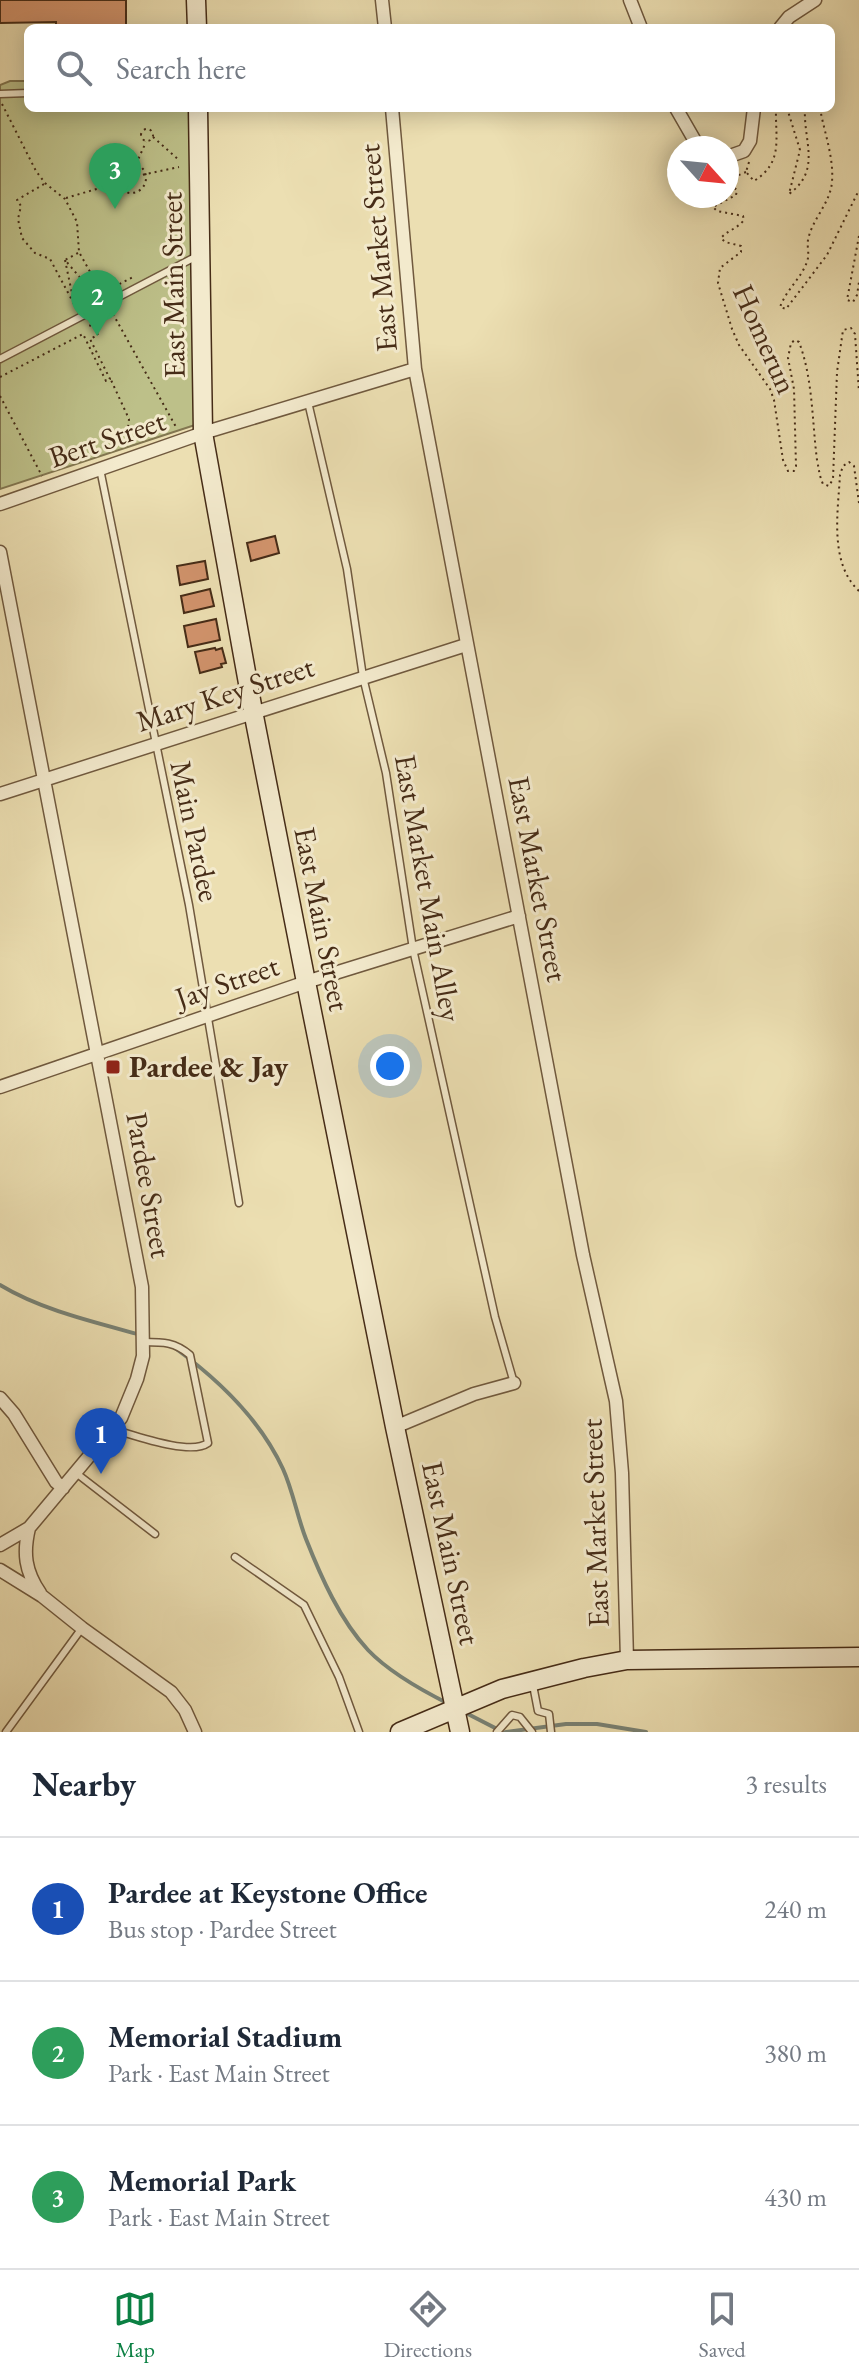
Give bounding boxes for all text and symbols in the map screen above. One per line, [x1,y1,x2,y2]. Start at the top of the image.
search box [24,24,835,112]
icon: search [52,46,96,90]
text: Search here [116,49,246,88]
north arrow [667,136,739,208]
street label: East Market Street [349,142,406,354]
pin: 3 [89,143,141,209]
street label: East Main Street [151,191,194,379]
pin: 2 [71,270,123,336]
street label: Homerun [724,278,807,400]
street label: Bert Street [43,400,171,477]
street label: Mary Key Street [131,646,319,741]
street label: East Market Main Alley [386,751,471,1025]
street label: Main Pardee [162,757,229,905]
street label: East Market Street [499,773,578,986]
street label: East Main Street [286,824,360,1015]
street label: Jay Street [167,945,284,1018]
your location [370,1046,410,1086]
place label: Pardee & Jay [129,1047,289,1086]
marker: Pardee & Jay [104,1058,122,1076]
street label: Pardee Street [118,1109,182,1261]
pin: 1 [75,1408,127,1474]
street label: East Market Street [571,1417,618,1628]
street label: East Main Street [413,1458,490,1649]
text: Nearby [32,1762,136,1806]
text: 3 results [746,1767,827,1801]
text: Pardee at Keystone Office [108,1873,427,1912]
text: 1 [51,1892,65,1926]
text: 240 m [764,1892,827,1926]
text: Bus stop · Pardee Street [108,1912,337,1946]
text: Memorial Stadium [108,2017,342,2056]
text: 2 [51,2036,65,2070]
text: 380 m [764,2036,827,2070]
text: Park · East Main Street [108,2056,330,2090]
text: Memorial Park [108,2161,296,2200]
text: 3 [51,2180,65,2214]
text: 430 m [764,2180,827,2214]
text: Park · East Main Street [108,2200,330,2234]
tab: Map [113,2287,157,2364]
tab: Directions [384,2287,472,2364]
tab: Saved [699,2287,746,2364]

